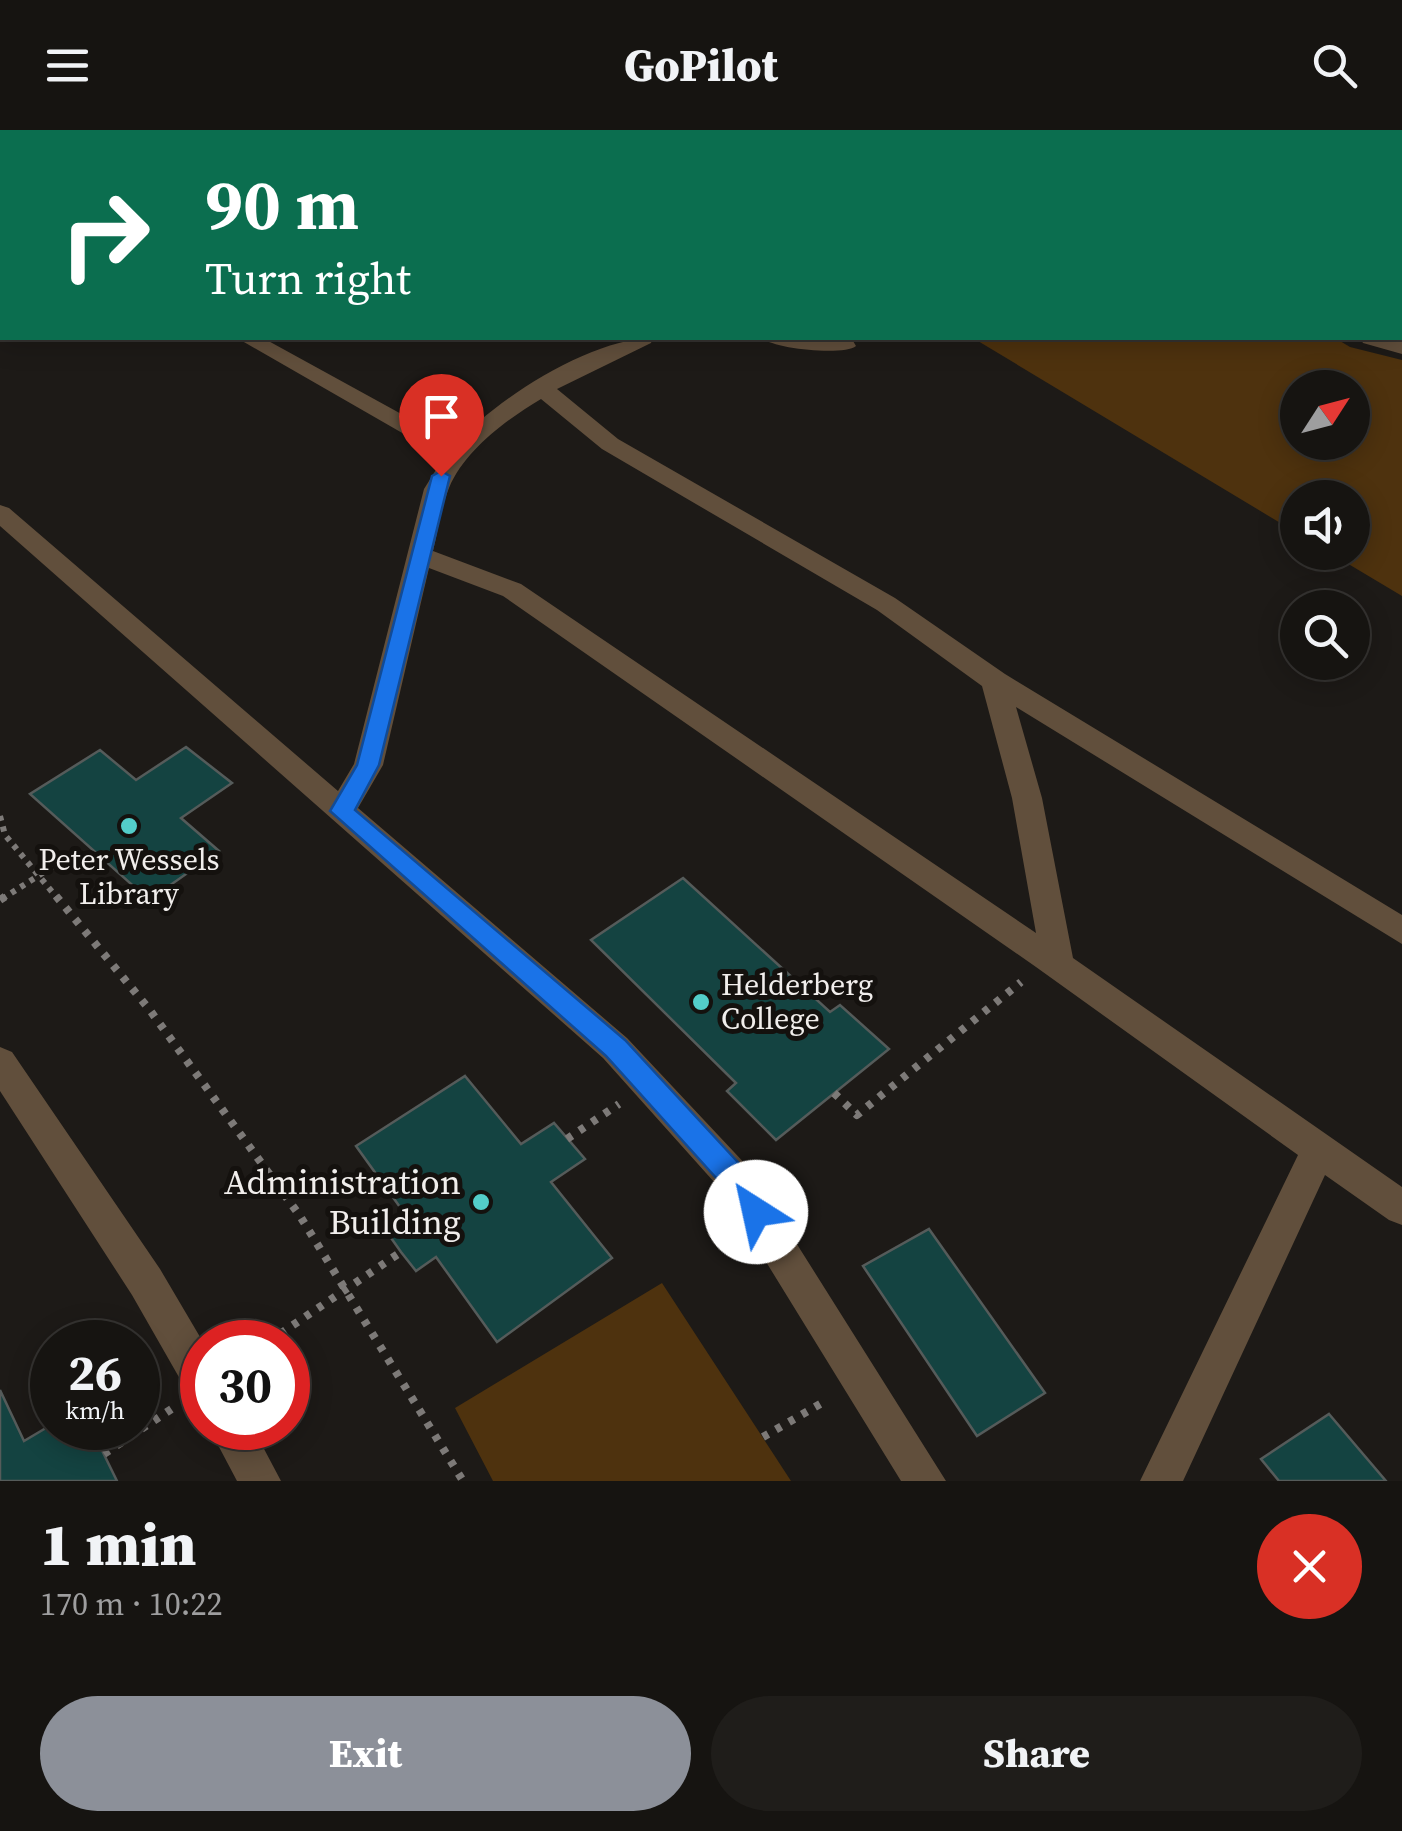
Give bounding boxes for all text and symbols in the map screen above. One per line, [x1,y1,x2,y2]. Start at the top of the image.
text: GoPilot [624,34,778,96]
icon: menu [40,38,95,93]
icon: search [1307,38,1362,93]
text: 90 m [205,156,359,252]
icon: right [40,170,170,300]
text: Turn right [205,247,411,309]
north arrow [1280,370,1370,460]
map controls [1280,370,1370,680]
pin [399,374,484,477]
icon: arrive [414,389,469,444]
button: sound [1280,480,1370,570]
button: search [1280,590,1370,680]
marker: Peter Wessels Library [118,815,140,837]
place label: Peter Wessels Library [38,839,220,914]
place label: Helderberg College [721,964,873,1039]
marker: Helderberg College [690,991,712,1013]
place label: Administration Building [224,1158,461,1246]
position arrow [704,1160,808,1264]
marker: Administration Building [470,1191,492,1213]
speed limit sign: 30 [180,1320,310,1450]
text: 26 [68,1338,122,1407]
text: km/h [65,1393,125,1427]
text: 1 min [40,1503,196,1585]
button: close [1257,1514,1362,1619]
text: 170 m · 10:22 [40,1582,222,1626]
button: Exit [40,1696,691,1811]
button: Share [711,1696,1362,1811]

